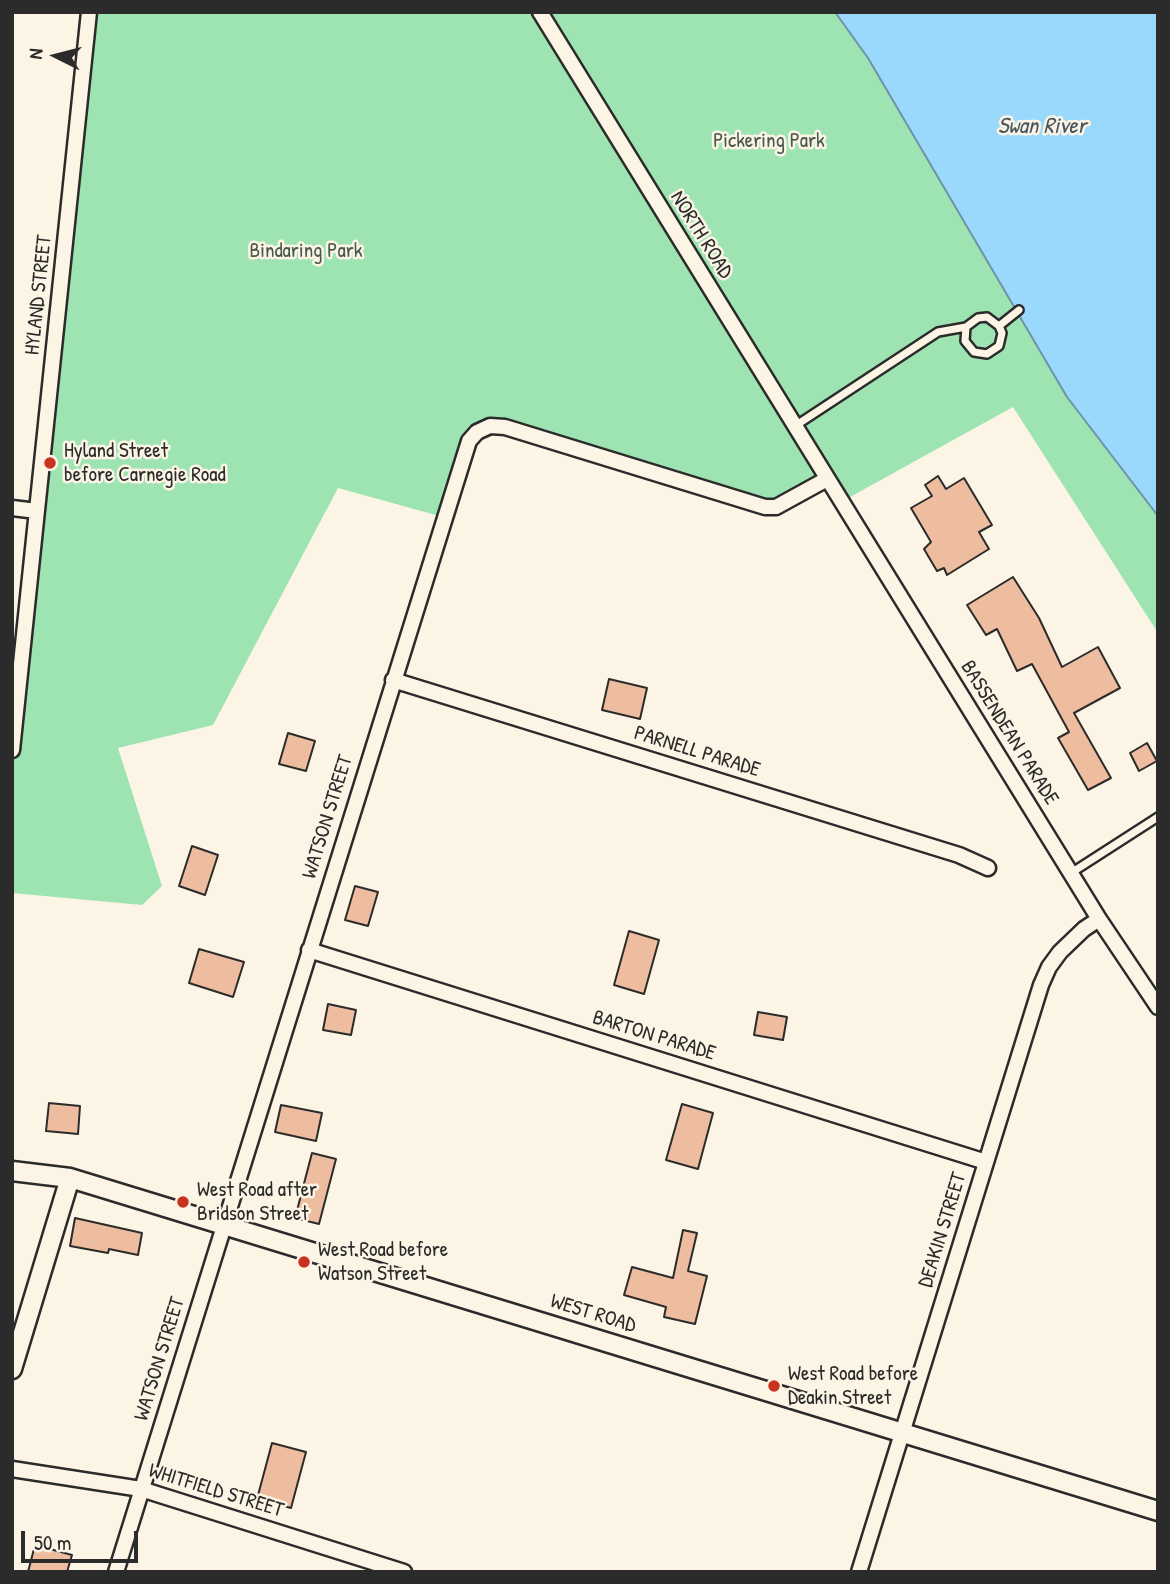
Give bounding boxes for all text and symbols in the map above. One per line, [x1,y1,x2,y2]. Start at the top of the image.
north arrow [21,21,91,91]
text: N [22,47,49,60]
water label: Swan River [998,113,1086,141]
park label: Pickering Park [713,128,825,154]
street label: NORTH ROAD [664,187,738,283]
street label: HYLAND STREET [20,234,58,356]
park label: Bindaring Park [250,238,362,264]
place label: Hyland Street before Carnegie Road [64,438,226,488]
marker: Hyland Street before Carnegie Road [42,455,58,471]
street label: BASSENDEAN PARADE [954,656,1064,810]
street label: PARNELL PARADE [631,721,763,783]
street label: WATSON STREET [297,752,359,882]
street label: BARTON PARADE [589,1005,719,1067]
street label: DEAKIN STREET [914,1170,972,1290]
place label: West Road after Bridson Street [197,1177,317,1227]
marker: West Road after Bridson Street [175,1194,191,1210]
place label: West Road before Watson Street [318,1237,448,1287]
marker: West Road before Watson Street [296,1254,312,1270]
street label: WEST ROAD [547,1289,639,1339]
street label: WATSON STREET [129,1294,191,1424]
place label: West Road before Deakin Street [788,1361,918,1411]
marker: West Road before Deakin Street [766,1378,782,1394]
street label: WHITFIELD STREET [146,1459,286,1523]
scale bar [24,1518,142,1562]
text: 50 m [34,1528,71,1557]

